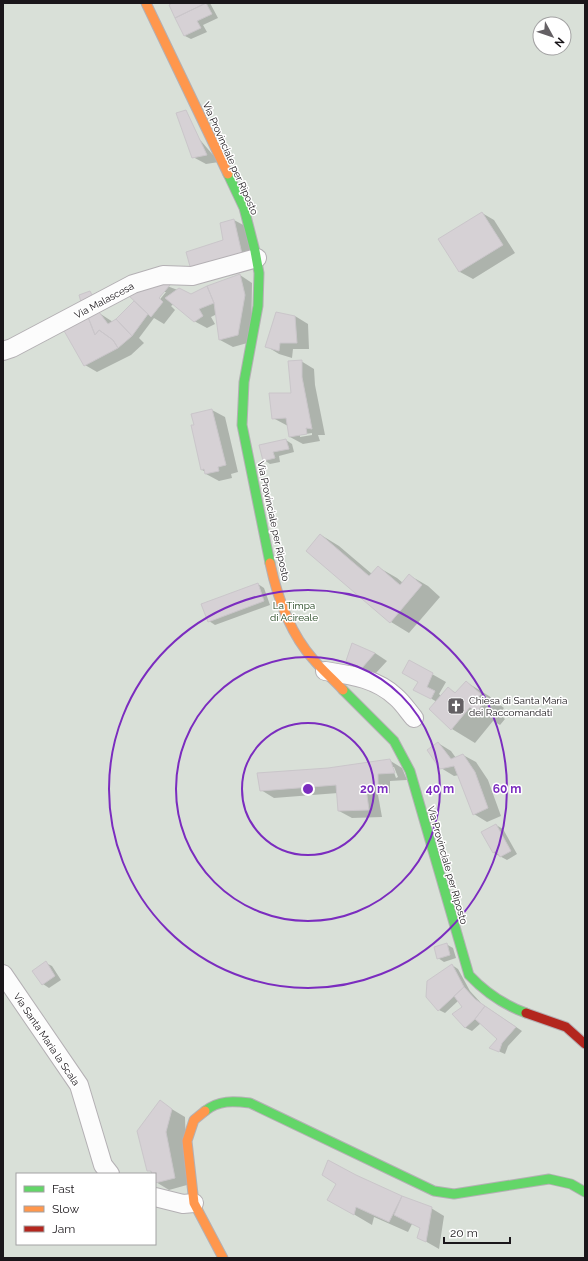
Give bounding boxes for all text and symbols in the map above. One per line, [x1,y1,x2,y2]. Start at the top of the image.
north arrow [532,16,572,56]
text: N [552,35,567,50]
street label: Via Provinciale per Riposto [201,100,261,216]
street label: Via Malascesa [73,280,136,321]
street label: Via Provinciale per Riposto [255,460,292,582]
park label: La Timpa di Acireale [270,600,318,623]
place label: Chiesa di Santa Maria dei Raccomandati [469,695,567,718]
church icon: Chiesa di Santa Maria dei Raccomandati [446,696,466,716]
centre of rings [301,782,315,796]
text: 20 m [360,782,388,796]
text: 40 m [426,782,454,796]
text: 60 m [493,782,521,796]
street label: Via Provinciale per Riposto [425,805,470,926]
street label: Via Santa Maria la Scala [11,991,82,1088]
legend [16,1173,156,1245]
text: Fast [52,1182,75,1196]
text: Slow [52,1202,79,1216]
scale bar [444,1219,510,1245]
text: Jam [52,1222,75,1236]
text: 20 m [450,1226,478,1240]

